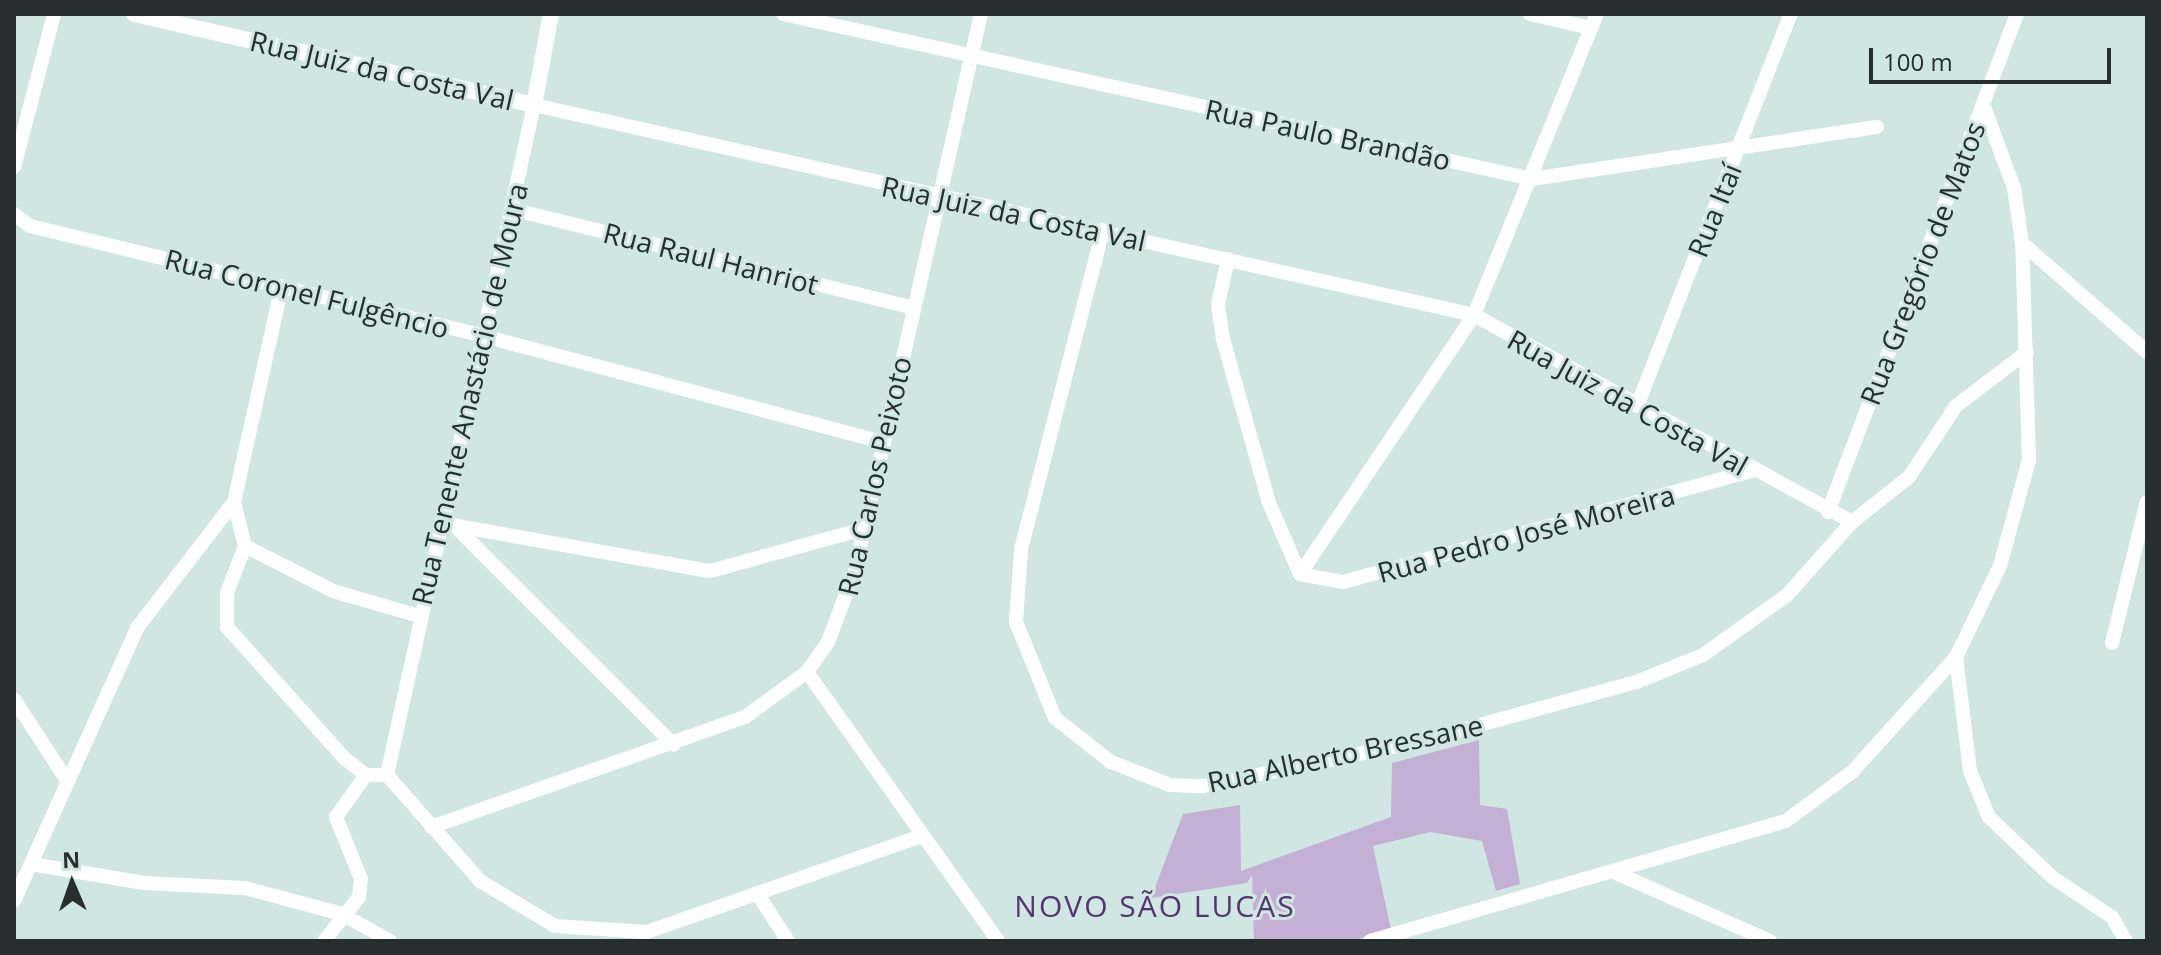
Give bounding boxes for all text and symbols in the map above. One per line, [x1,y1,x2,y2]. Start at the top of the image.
street label: Rua Juiz da Costa Val [247,23,517,117]
scale bar [1873,32,2115,82]
text: 100 m [1883,45,1953,78]
street label: Rua Paulo Brandão [1202,92,1454,176]
street label: Rua Gregório de Matos [1852,117,1992,409]
street label: Rua Itaí [1680,158,1748,262]
street label: Rua Juiz da Costa Val [879,169,1149,257]
street label: Rua Tenente Anastácio de Moura [404,180,534,608]
street label: Rua Raul Hanriot [600,215,822,301]
street label: Rua Coronel Fulgêncio [162,241,452,345]
street label: Rua Juiz da Costa Val [1502,322,1754,482]
street label: Rua Carlos Peixoto [830,353,918,599]
street label: Rua Pedro José Moreira [1374,477,1678,589]
street label: Rua Alberto Bressane [1204,707,1486,799]
north arrow [32,843,112,923]
text: N [62,844,81,874]
district label: NOVO SÃO LUCAS [1014,888,1296,924]

